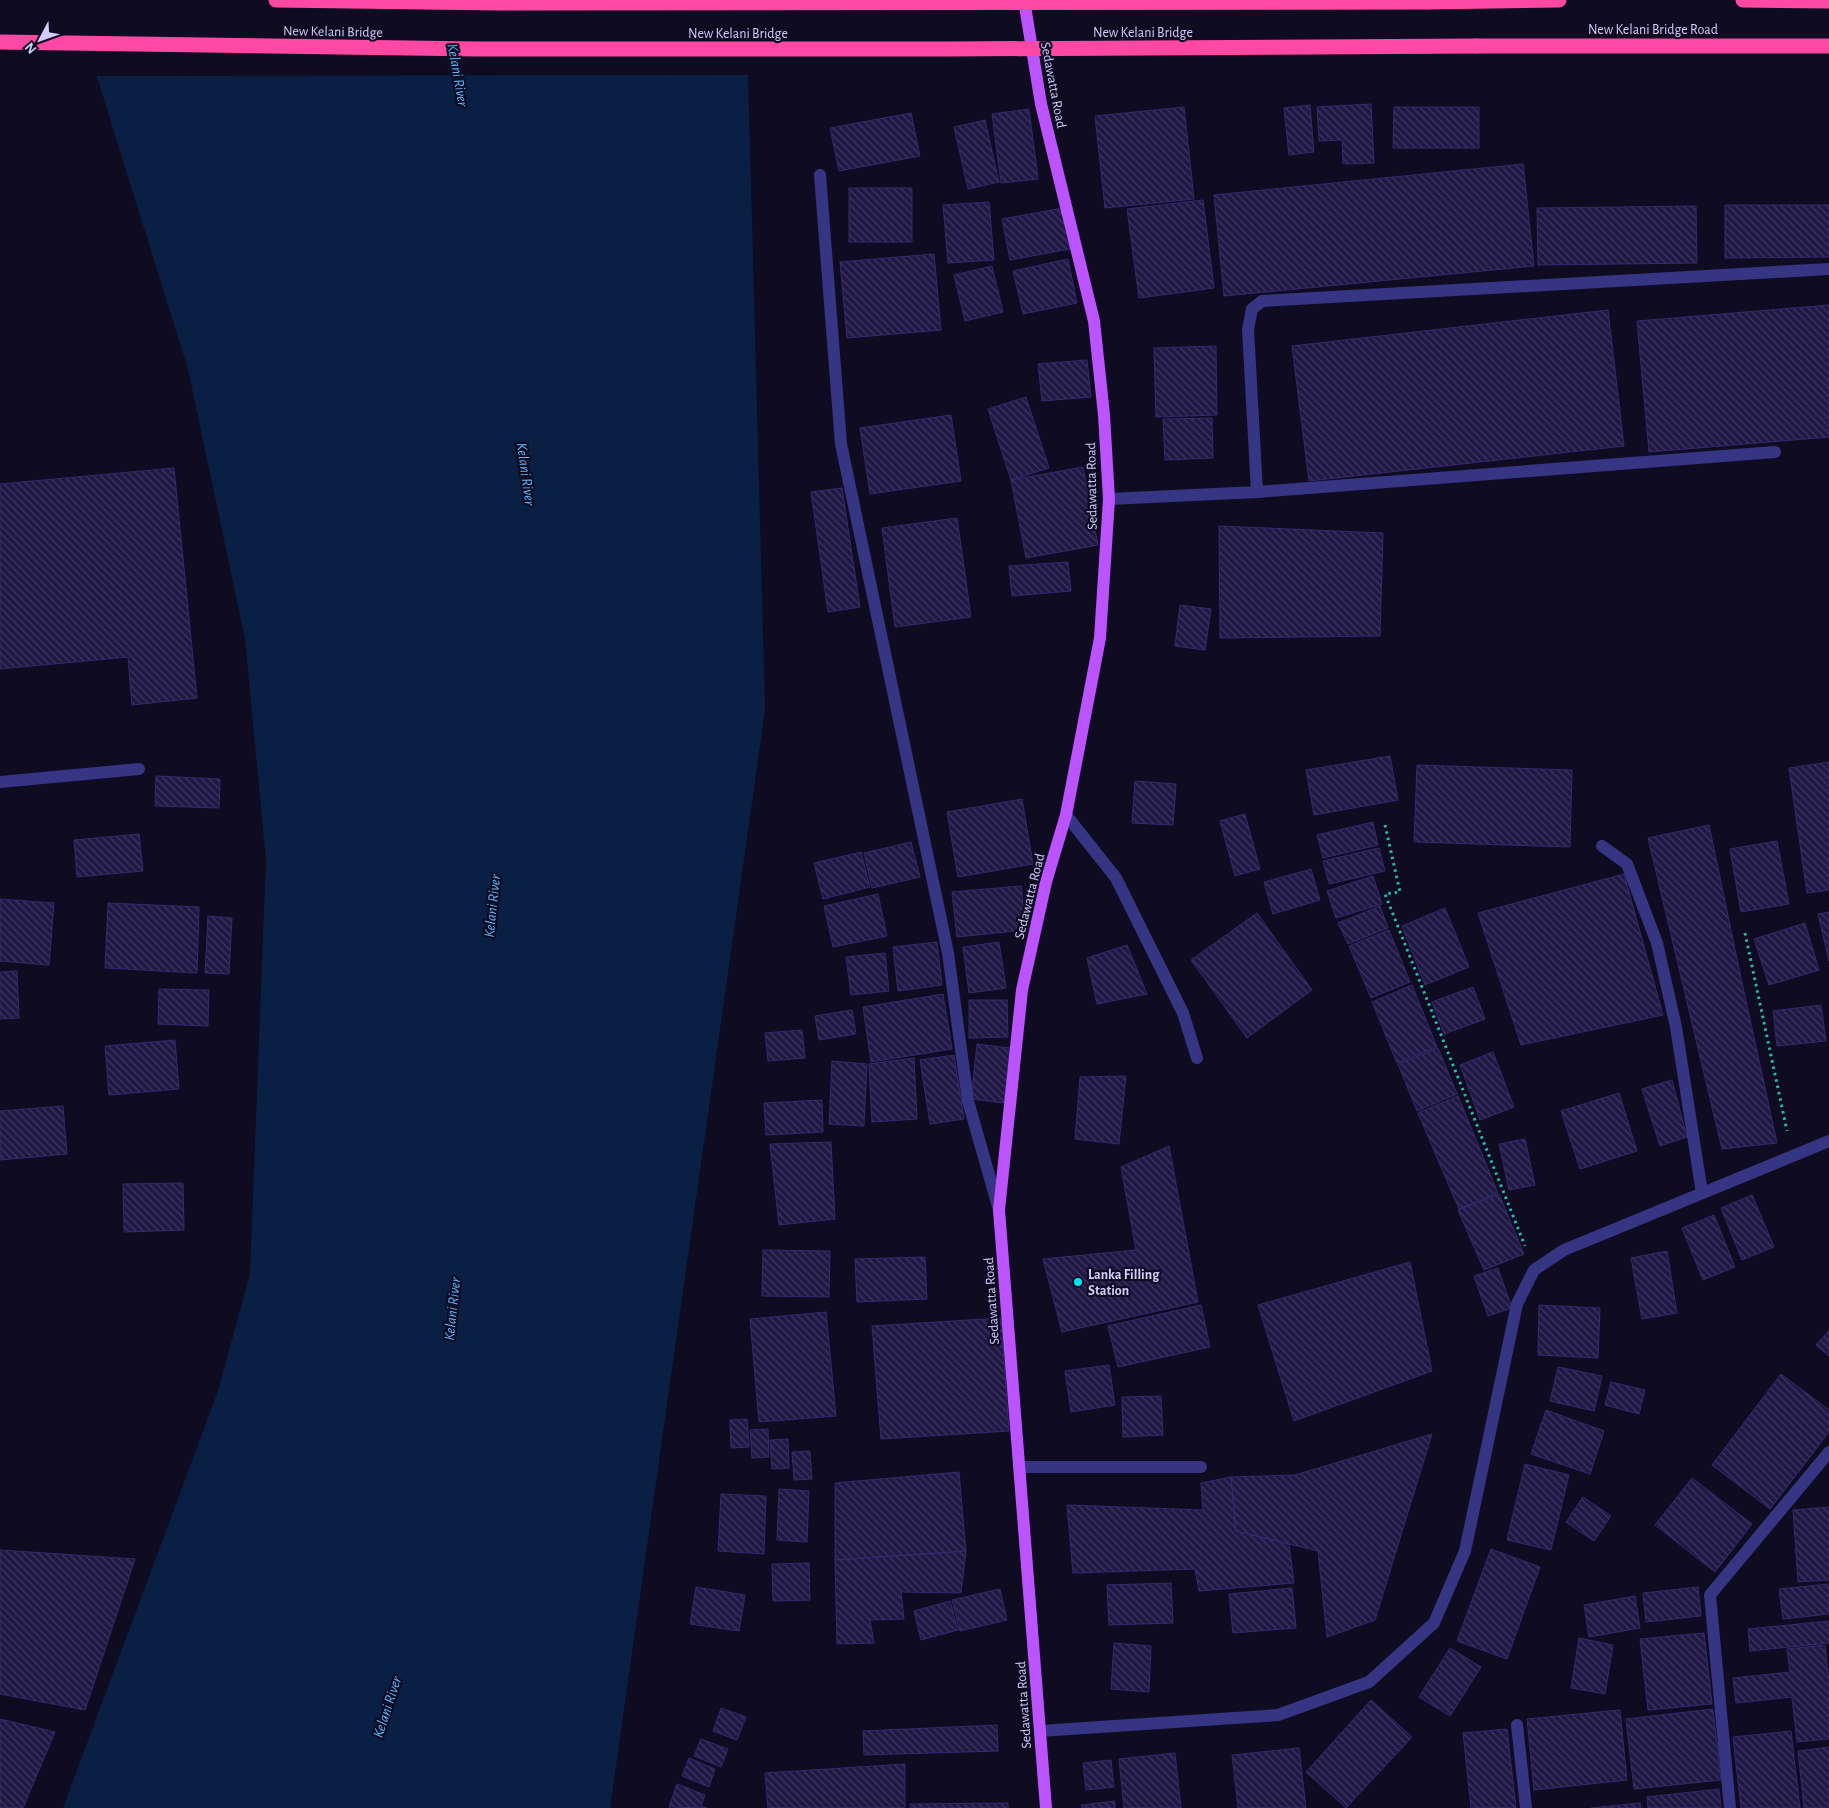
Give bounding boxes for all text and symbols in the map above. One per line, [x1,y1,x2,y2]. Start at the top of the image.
north arrow [15,15,65,65]
street label: New Kelani Bridge Road [1588,23,1718,37]
street label: New Kelani Bridge [283,24,383,40]
street label: New Kelani Bridge [1093,26,1193,40]
street label: New Kelani Bridge [688,27,788,41]
text: N [22,40,39,56]
street label: Sedawatta Road [1038,41,1068,130]
water label: Kelani River [445,43,471,109]
water label: Kelani River [514,442,538,508]
street label: Sedawatta Road [1084,442,1100,530]
street label: Sedawatta Road [1013,852,1047,940]
water label: Kelani River [482,873,503,938]
street label: Sedawatta Road [982,1257,1002,1345]
place label: Lanka Filling Station [1088,1268,1160,1298]
water label: Kelani River [442,1276,463,1341]
marker: Lanka Filling Station [1072,1276,1084,1288]
street label: Sedawatta Road [1014,1661,1034,1749]
water label: Kelani River [371,1674,405,1740]

